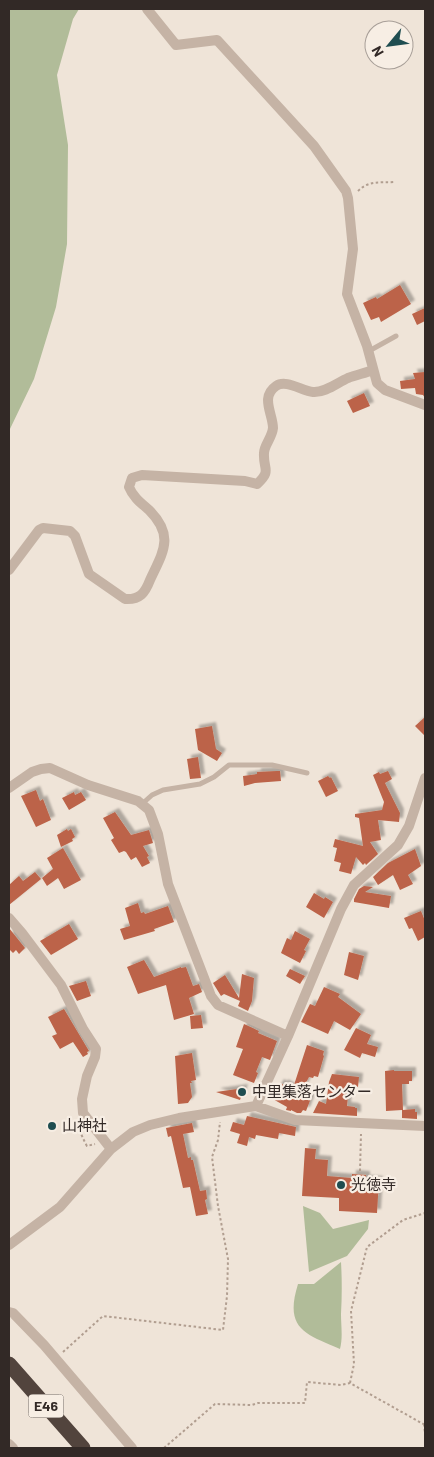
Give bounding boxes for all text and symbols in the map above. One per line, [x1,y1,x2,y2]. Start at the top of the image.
north arrow [364,20,414,70]
text: N [368,43,387,60]
place label: 中里集落センター [252,1082,372,1100]
marker: 中里集落センター [236,1086,248,1098]
place label: 山神社 [62,1116,107,1134]
marker: 山神社 [46,1120,58,1132]
place label: 光徳寺 [351,1175,396,1193]
marker: 光徳寺 [335,1179,347,1191]
road number: E46 [28,1394,64,1418]

